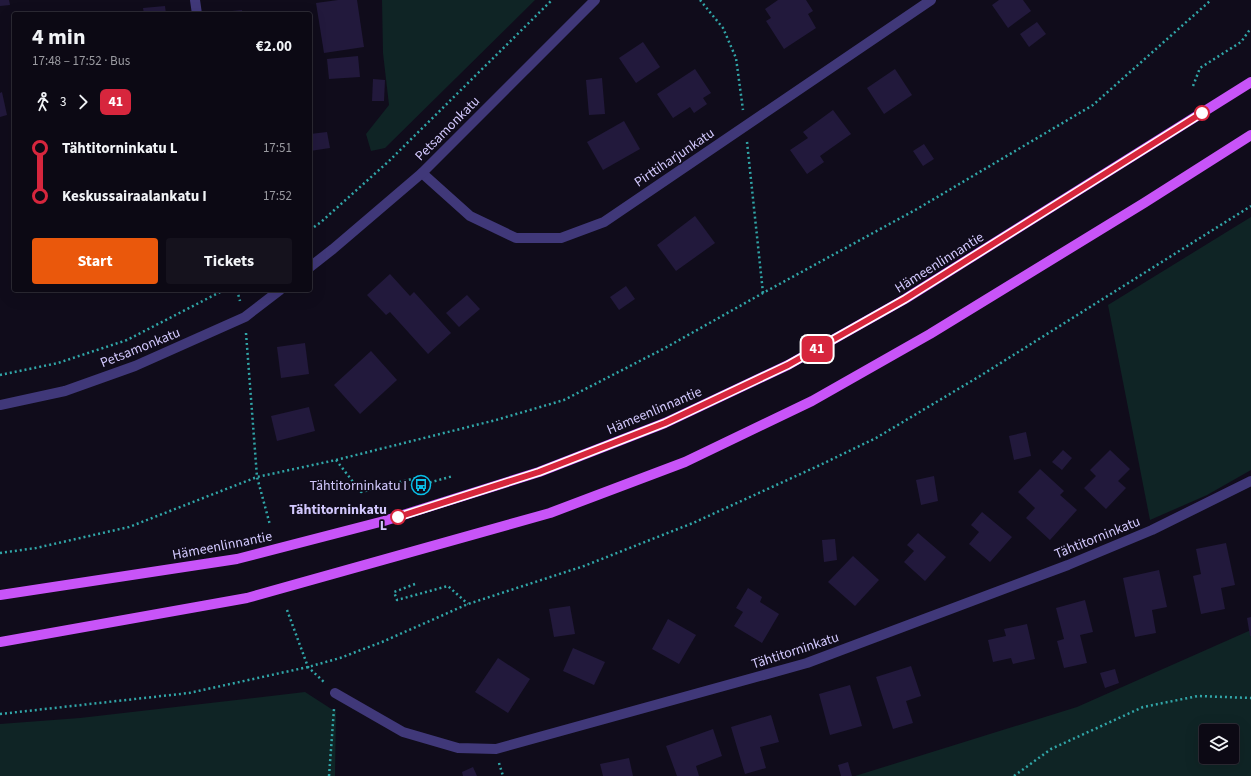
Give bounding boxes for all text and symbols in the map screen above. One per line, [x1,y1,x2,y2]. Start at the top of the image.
text: 4 min [32,21,86,53]
text: €2.00 [256,36,292,57]
text: 17:48 – 17:52 · Bus [32,52,130,70]
icon: walk [32,91,54,113]
icon: forward [72,91,94,113]
text: 41 [108,92,123,112]
street label: Petsamonkatu [411,92,485,166]
text: 3 [60,93,66,111]
unlabelled marker [1194,105,1210,121]
street label: Pirttiharjunkatu [630,124,719,192]
text: Tähtitorninkatu L [62,138,178,159]
text: 17:51 [263,139,292,157]
text: Keskussairaalankatu I [62,186,207,207]
text: 17:52 [263,187,292,205]
street label: Hämeenlinnantie [891,227,988,298]
button: Start [32,238,158,284]
button: Tickets [166,238,292,284]
street label: Petsamonkatu [97,323,183,373]
line badge: 41 [799,336,835,362]
text: 41 [810,339,824,359]
street label: Hämeenlinnantie [604,382,705,440]
bus stop icon: Tähtitorninkatu I [410,474,432,496]
place label: Tähtitorninkatu I [309,476,407,496]
place label: Tähtitorninkatu L [289,500,387,536]
marker: Tähtitorninkatu L [390,509,406,525]
street label: Tähtitorninkatu [1051,512,1143,564]
street label: Hämeenlinnantie [170,526,274,565]
street label: Tähtitorninkatu [749,627,842,675]
map controls [1199,724,1239,764]
button: layers [1199,724,1239,764]

